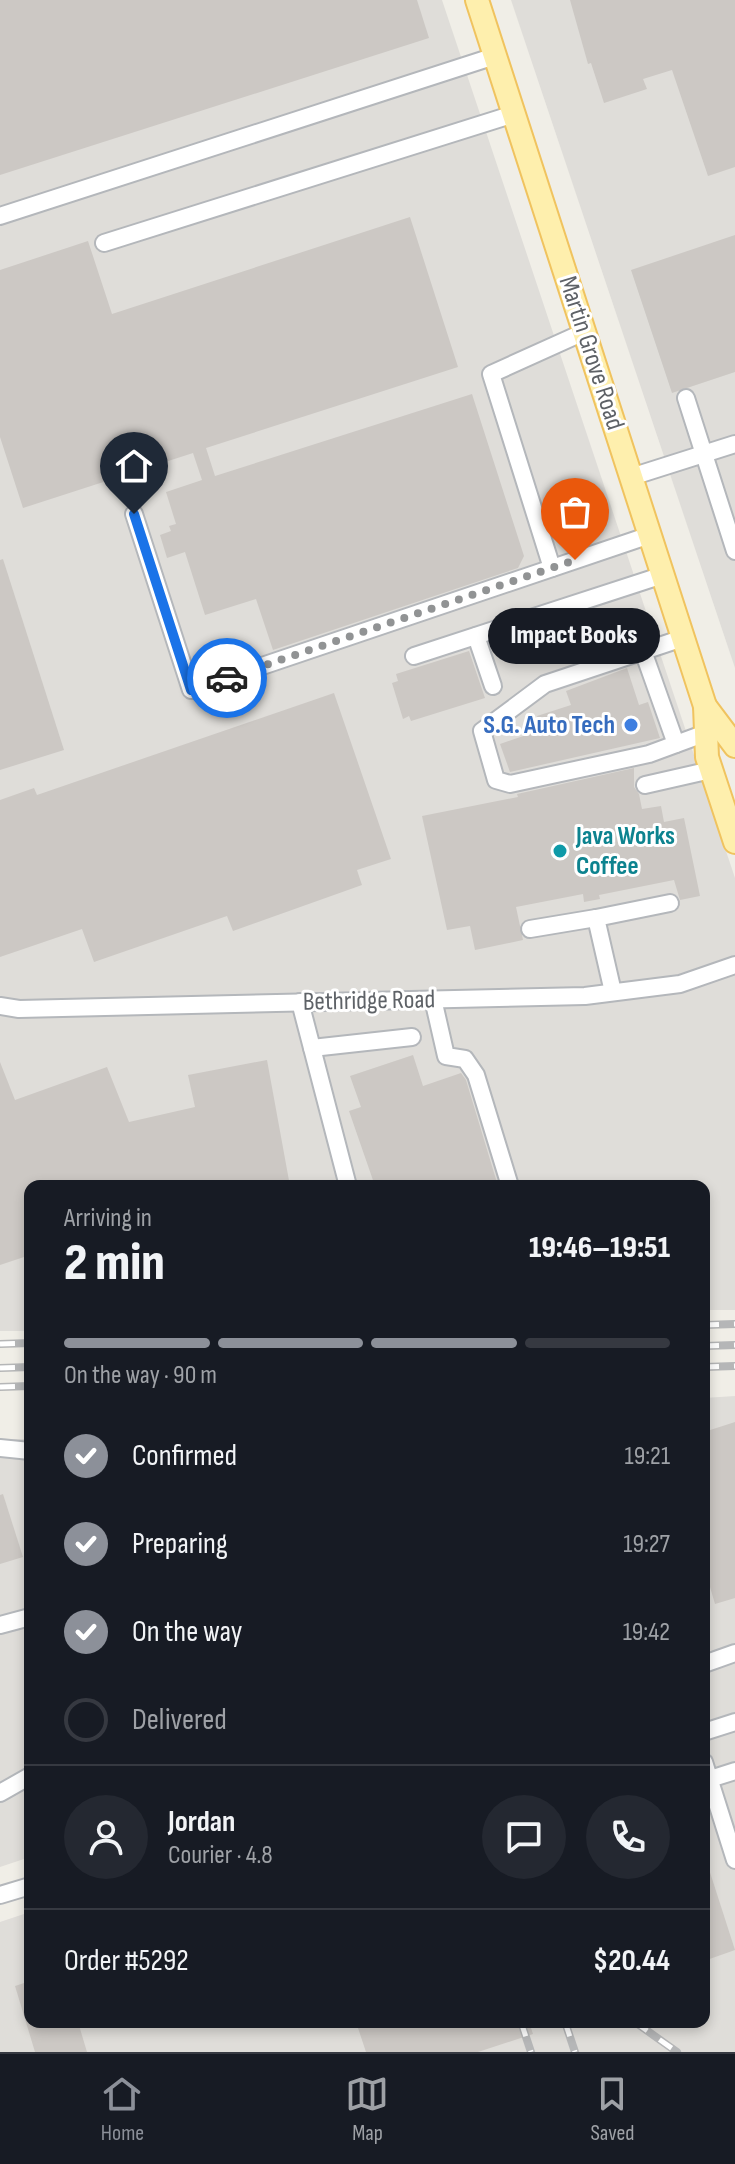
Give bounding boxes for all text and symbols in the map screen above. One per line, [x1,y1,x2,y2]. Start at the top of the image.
street label: Martin Grove Road [552,272,630,434]
pin [100,432,168,514]
icon: home [112,444,156,488]
pin [541,478,609,560]
icon: bag [553,490,597,534]
callout: Impact Books [489,608,661,664]
text: Impact Books [510,620,638,651]
courier [187,638,267,718]
icon: car [205,656,249,700]
place label: S.G. Auto Tech [483,710,615,741]
marker: S.G. Auto Tech [622,716,640,734]
place label: Java Works Coffee [575,821,675,882]
marker: Java Works Coffee [551,842,569,860]
street label: Bethridge Road [303,984,435,1018]
text: Arriving in [64,1203,152,1234]
text: 19:46–19:51 [529,1230,670,1266]
text: 2 min [64,1232,165,1295]
text: On the way · 90 m [64,1360,217,1391]
icon: check [64,1434,108,1478]
text: Confirmed [132,1438,237,1474]
text: 19:21 [625,1441,670,1472]
icon: check [64,1522,108,1566]
text: Preparing [132,1526,228,1562]
text: 19:27 [623,1529,670,1560]
icon: check [64,1610,108,1654]
text: On the way [132,1614,242,1650]
text: 19:42 [623,1617,670,1648]
text: Delivered [132,1702,227,1738]
button: person [64,1795,148,1879]
button: chat [482,1795,566,1879]
button: phone [586,1795,670,1879]
text: Jordan [168,1804,235,1840]
text: Courier · 4.8 [168,1840,273,1871]
text: Order #5292 [64,1943,189,1979]
text: $20.44 [593,1943,670,1979]
tab: Home [100,2072,144,2147]
tab: Map [345,2072,389,2147]
tab: Saved [590,2072,635,2147]

